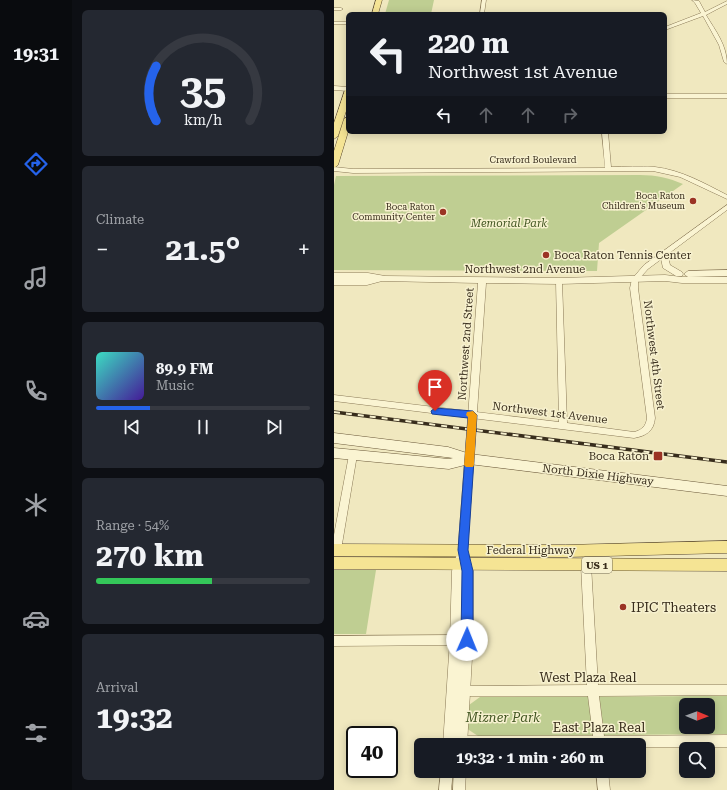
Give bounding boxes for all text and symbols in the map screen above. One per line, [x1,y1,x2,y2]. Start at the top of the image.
text: 220 m [428,27,509,60]
icon: left [362,28,414,80]
text: 19:31 [13,43,59,64]
text: Northwest 1st Avenue [428,61,618,82]
text: 35 [180,65,226,114]
icon: left [433,104,455,126]
icon: ahead [475,104,497,126]
icon: ahead [517,104,539,126]
icon: right [559,104,581,126]
text: km/h [184,112,222,128]
icon: directions [22,150,50,178]
street label: Crawford Boulevard [489,155,577,165]
place label: Boca Raton Children's Museum [602,191,685,211]
marker: Boca Raton Children's Museum [688,196,698,206]
place label: Boca Raton Community Center [352,202,435,222]
marker: Boca Raton Community Center [438,207,448,217]
text: Climate [96,212,144,227]
park label: Memorial Park [470,217,547,230]
text: 21.5° [166,232,240,267]
text: − [96,237,108,262]
text: + [298,237,310,262]
place label: Boca Raton Tennis Center [554,249,692,262]
marker: Boca Raton Tennis Center [541,250,551,260]
street label: Northwest 2nd Avenue [465,263,585,276]
icon: music [22,264,50,292]
street label: Northwest 2nd Street [456,287,476,401]
street label: Northwest 4th Street [641,300,667,410]
text: 89.9 FM [156,360,213,378]
pin [418,370,452,411]
icon: arrive [424,376,446,398]
icon: phone [22,377,50,405]
text: Music [156,378,194,393]
street label: Northwest 1st Avenue [492,399,608,427]
icon: previous [121,416,143,438]
icon: pause [192,416,214,438]
icon: next [263,416,285,438]
place label: Boca Raton [589,450,649,463]
marker: Boca Raton [652,450,664,462]
street label: North Dixie Highway [542,462,655,488]
icon: climate [22,491,50,519]
text: Range · 54% [96,518,169,533]
text: 270 km [96,538,204,573]
street label: Federal Highway [487,544,576,557]
road number: US 1 [582,557,612,573]
place label: IPIC Theaters [631,600,716,615]
marker: IPIC Theaters [618,602,628,612]
icon: car [22,605,50,633]
position arrow [446,619,488,661]
street label: West Plaza Real [540,670,636,685]
text: Arrival [96,680,138,695]
north arrow [679,698,715,734]
map controls [679,698,715,778]
text: 19:32 [96,700,173,735]
park label: Mizner Park [465,710,541,725]
icon: filters [22,719,50,747]
street label: East Plaza Real [553,720,645,735]
speed limit sign: 40 [346,726,398,778]
button: search [679,742,715,778]
text: 19:32 · 1 min · 260 m [456,749,604,767]

